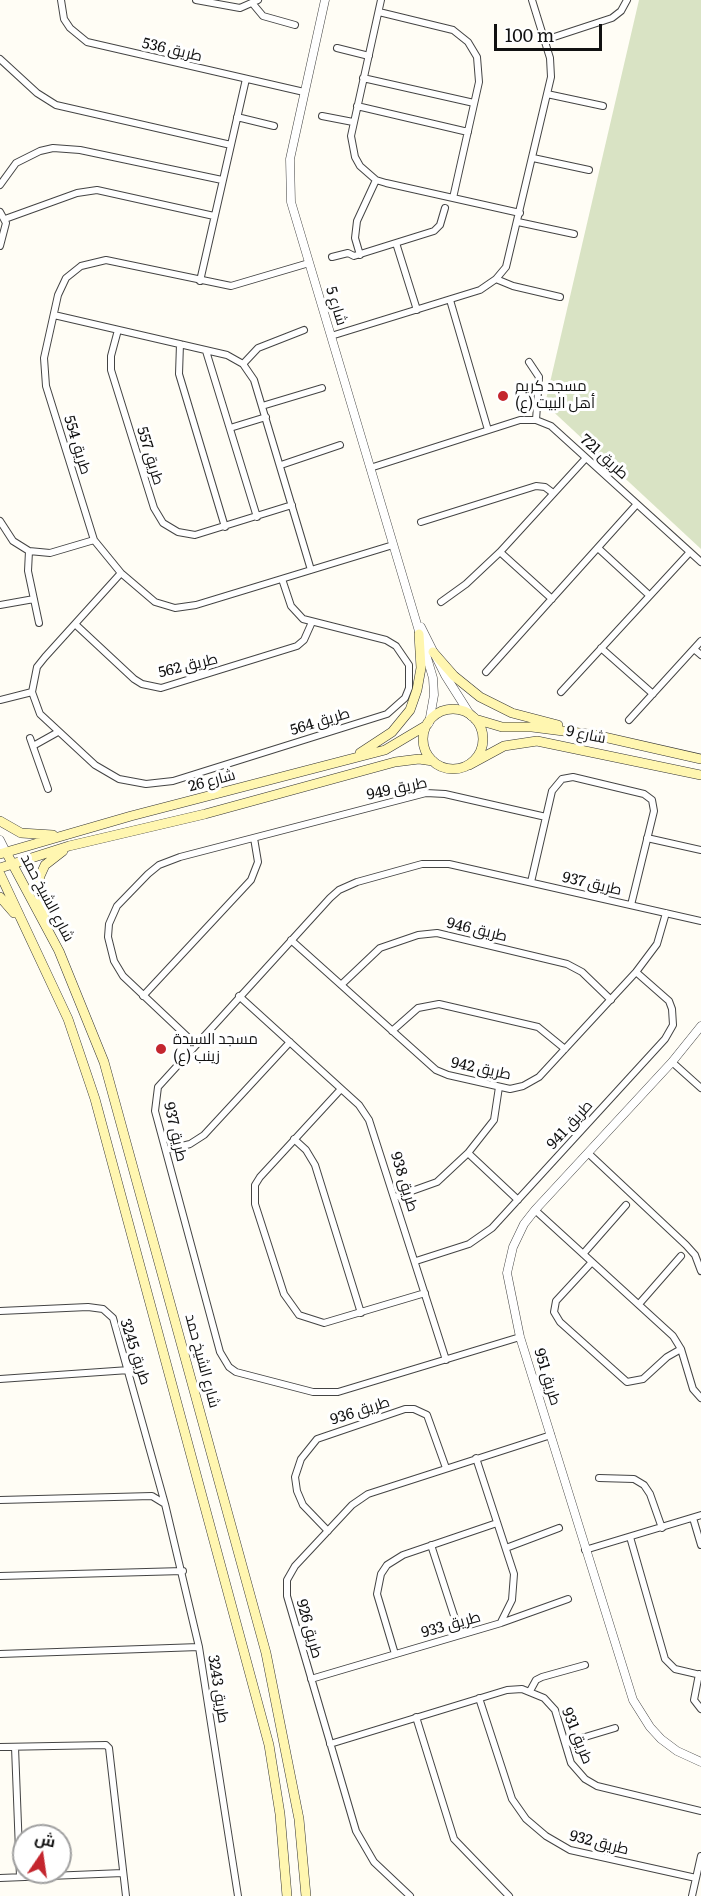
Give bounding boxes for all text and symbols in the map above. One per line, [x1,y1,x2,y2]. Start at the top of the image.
scale bar [497,12,605,50]
text: 100 m [505,21,554,48]
street label: طريق 536 [140,34,204,66]
street label: شارع 5 [322,284,350,328]
place label: مسجد كريم أهل البيت (ع) [515,378,595,413]
marker: مسجد كريم أهل البيت (ع) [496,389,510,403]
street label: طريق 554 [60,413,94,477]
street label: طريق 557 [133,425,167,487]
street label: طريق 721 [576,431,632,483]
street label: طريق 562 [156,650,220,682]
street label: طريق 564 [288,704,352,740]
street label: شارع 9 [565,722,607,748]
street label: شارع 26 [187,766,237,796]
street label: طريق 949 [365,774,429,804]
street label: شارع الشيخ حمد [16,851,78,945]
street label: طريق 937 [561,868,623,900]
street label: طريق 946 [445,914,509,946]
place label: مسجد السيدة زينب (ع) [173,1031,258,1066]
marker: مسجد السيدة زينب (ع) [154,1042,168,1056]
street label: طريق 942 [449,1054,513,1084]
street label: طريق 941 [543,1097,597,1153]
street label: طريق 937 [159,1101,191,1163]
street label: طريق 938 [386,1150,422,1214]
street label: شارع الشيخ حمد [181,1312,223,1410]
street label: طريق 3245 [116,1317,154,1387]
street label: طريق 951 [530,1346,564,1408]
street label: طريق 936 [328,1393,392,1429]
street label: طريق 926 [292,1597,326,1661]
street label: طريق 933 [419,1608,483,1642]
street label: طريق 3243 [204,1654,232,1724]
street label: طريق 931 [558,1705,596,1767]
north arrow [12,1824,72,1884]
text: ش [33,1824,58,1852]
street label: طريق 932 [568,1827,630,1859]

